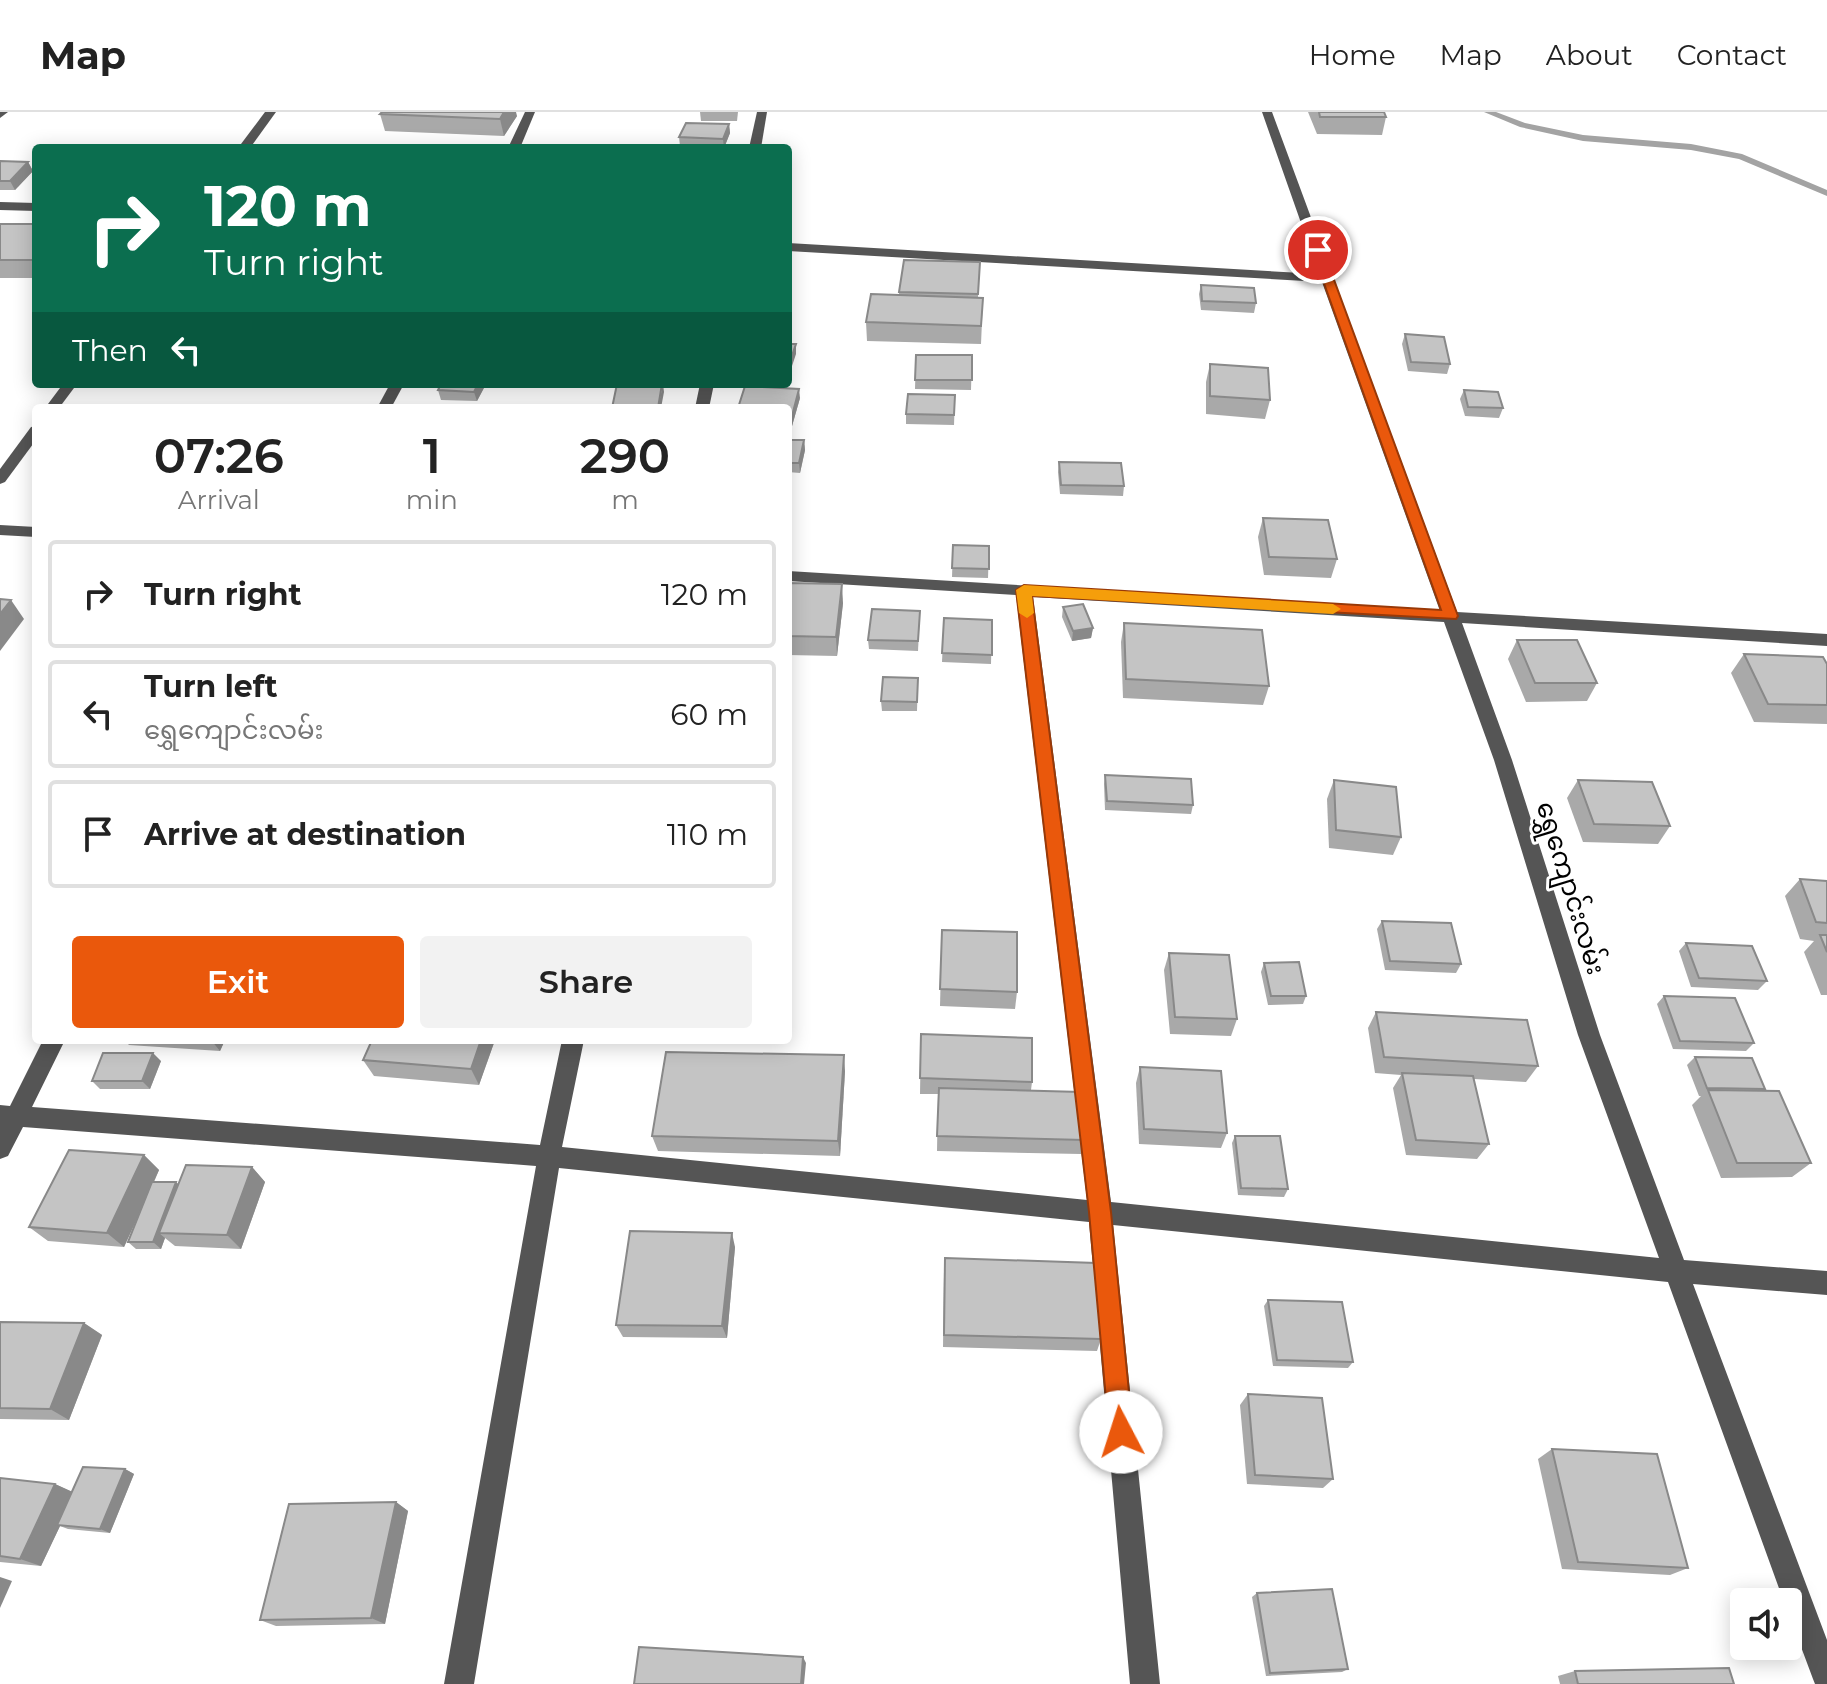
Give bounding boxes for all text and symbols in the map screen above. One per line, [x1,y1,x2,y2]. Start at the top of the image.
text: Map [40,32,126,79]
text: Home [1309,38,1396,72]
text: Map [1440,38,1502,72]
text: About [1546,38,1633,72]
text: Contact [1677,38,1787,72]
text: 120 m [204,172,372,240]
icon: right [72,176,176,280]
pin [1284,216,1352,284]
icon: arrive [1296,228,1340,272]
text: Turn right [204,240,384,284]
icon: left [164,328,208,372]
text: Then [72,332,148,369]
text: 07:26 [154,427,284,485]
text: 1 [423,427,441,485]
text: 290 [580,427,670,485]
text: Arrival [178,484,260,516]
text: min [406,484,458,516]
text: m [611,484,639,516]
icon: right [76,572,120,616]
text: Turn right [144,576,301,613]
text: 120 m [661,576,748,613]
text: Turn left [144,668,277,705]
icon: left [76,692,120,736]
text: 60 m [670,696,748,733]
text: ရွှေကျောင်းလမ်း [144,714,324,746]
street label: ရွှေကျောင်းလမ်း [1525,797,1614,980]
icon: arrive [76,812,120,856]
text: Arrive at destination [144,816,466,853]
text: 110 m [667,816,748,853]
button: Exit [72,936,404,1028]
button: Share [420,936,752,1028]
position arrow [1079,1390,1163,1474]
map controls [1730,1588,1802,1660]
button: sound [1730,1588,1802,1660]

